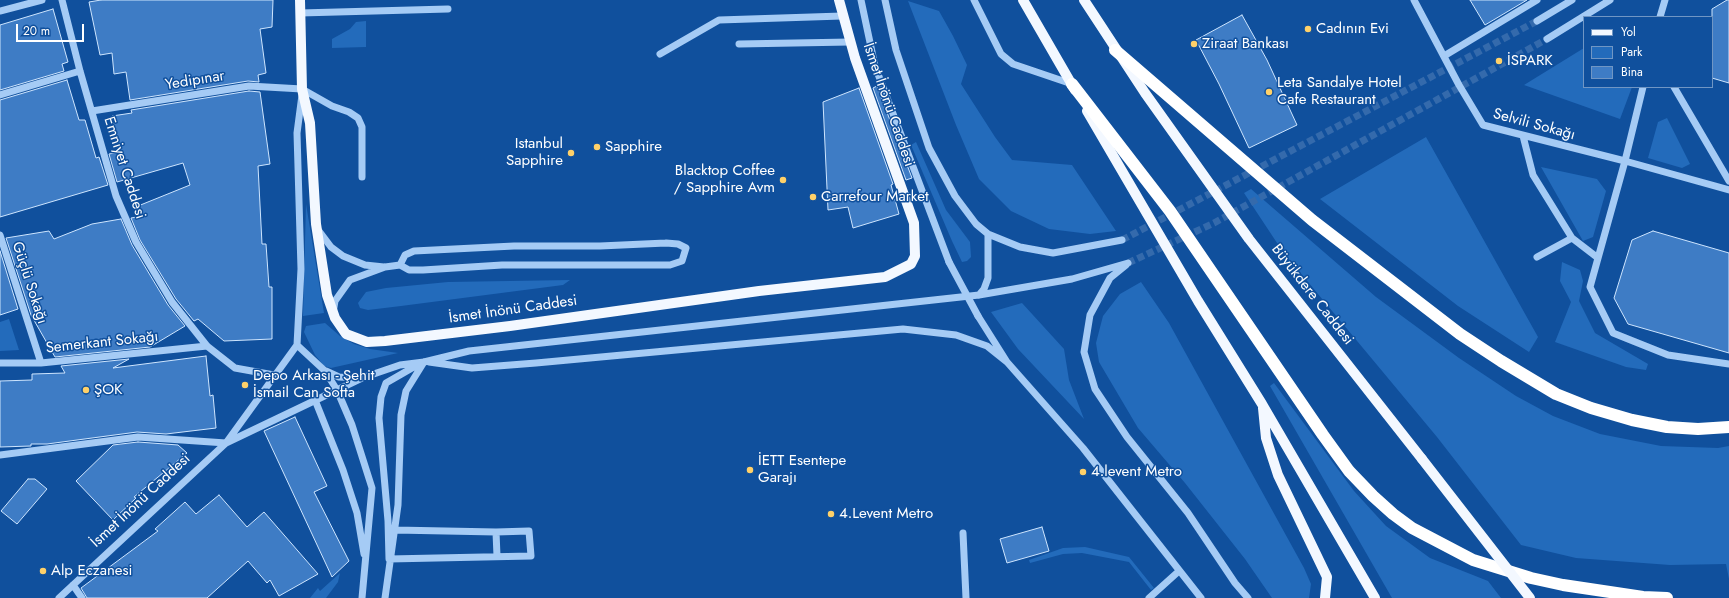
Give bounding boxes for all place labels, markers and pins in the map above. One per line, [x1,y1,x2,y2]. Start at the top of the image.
place label: Cadının Evi [1316,20,1389,38]
marker: Cadının Evi [1303,24,1313,34]
place label: Ziraat Bankası [1202,35,1289,53]
marker: Ziraat Bankası [1189,39,1199,49]
place label: İSPARK [1507,52,1553,70]
marker: İSPARK [1494,56,1504,66]
place label: Leta Sandalye Hotel Cafe Restaurant [1277,74,1402,109]
marker: Leta Sandalye Hotel Cafe Restaurant [1264,87,1274,97]
place label: Istanbul Sapphire [506,135,563,170]
place label: Sapphire [605,138,662,156]
marker: Sapphire [592,142,602,152]
marker: Istanbul Sapphire [566,148,576,158]
place label: Blacktop Coffee / Sapphire Avm [674,162,775,197]
marker: Blacktop Coffee / Sapphire Avm [778,175,788,185]
place label: Carrefour Market [821,188,928,206]
marker: Carrefour Market [808,192,818,202]
place label: Depo Arkası - Şehit İsmail Can Softa [253,367,374,402]
marker: Depo Arkası - Şehit İsmail Can Softa [240,380,250,390]
place label: ŞOK [94,381,123,399]
marker: ŞOK [81,385,91,395]
place label: İETT Esentepe Garajı [758,452,846,487]
place label: 4.levent Metro [1091,463,1182,481]
marker: İETT Esentepe Garajı [745,465,755,475]
marker: 4.levent Metro [1078,467,1088,477]
place label: 4.Levent Metro [839,505,933,523]
marker: 4.Levent Metro [826,509,836,519]
place label: Alp Eczanesi [51,562,132,580]
marker: Alp Eczanesi [38,566,48,576]

